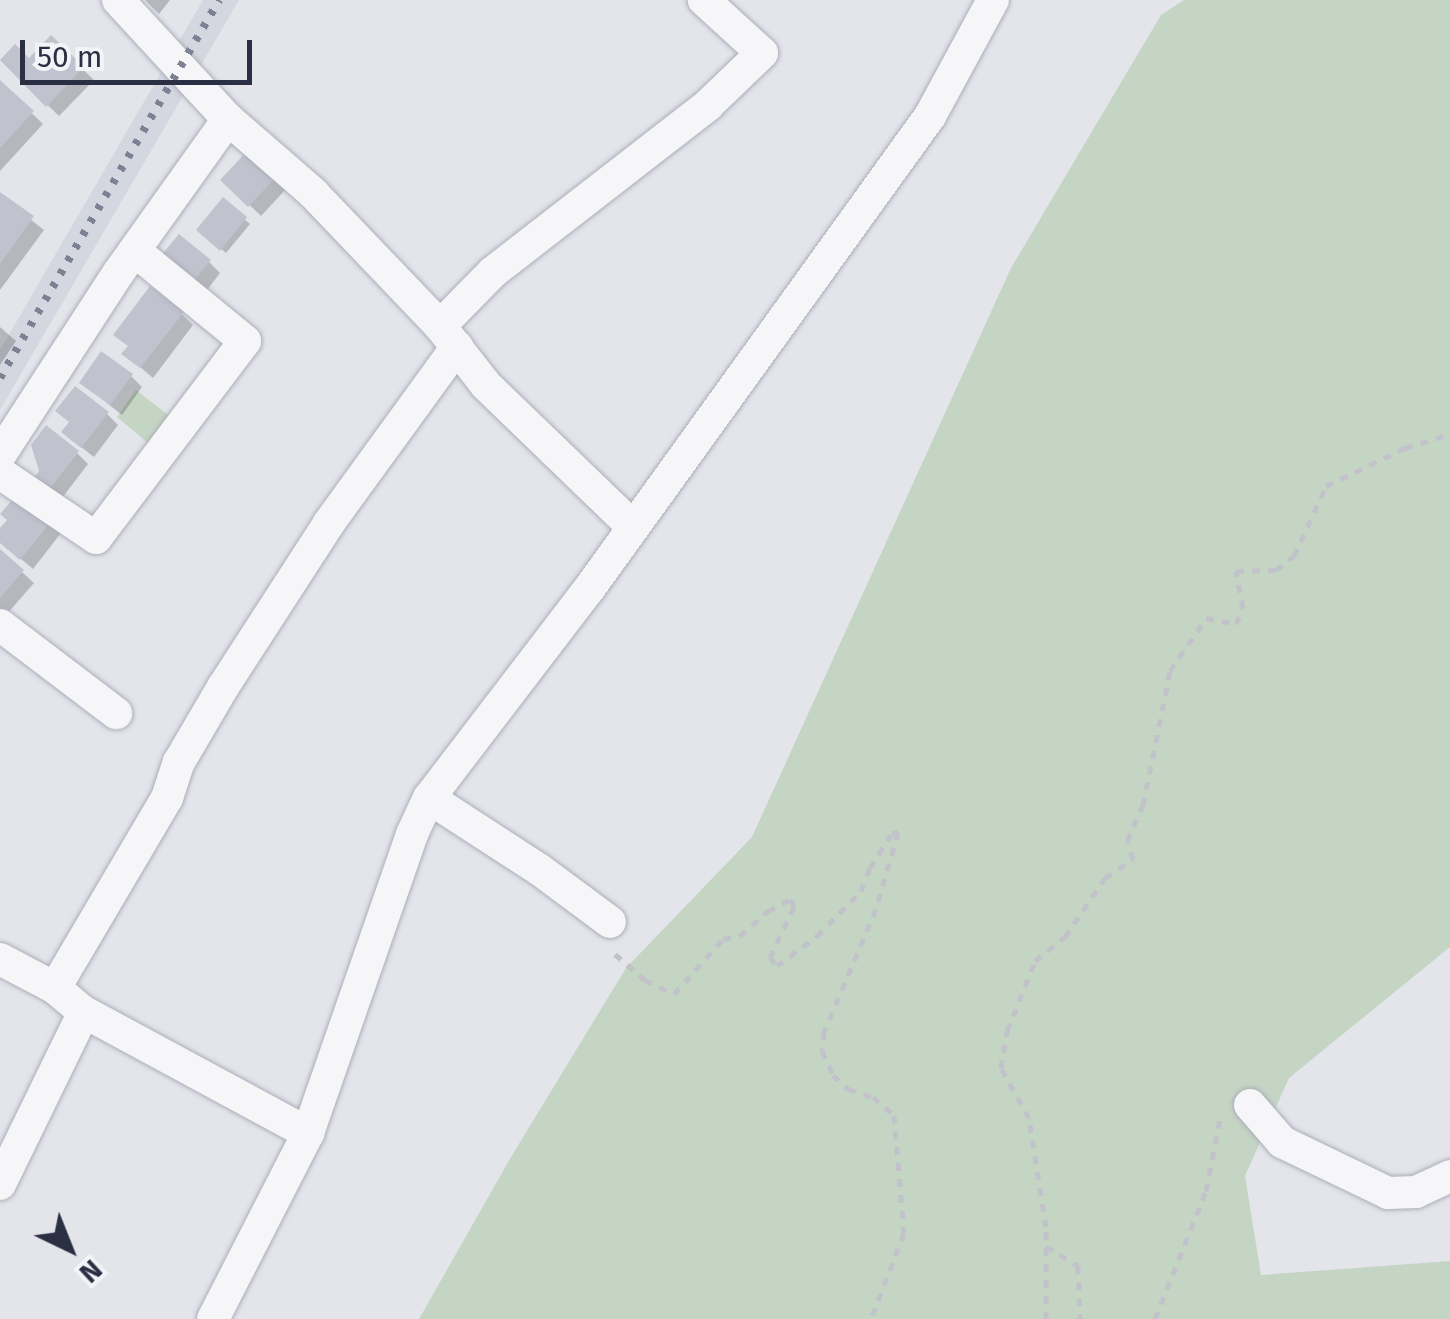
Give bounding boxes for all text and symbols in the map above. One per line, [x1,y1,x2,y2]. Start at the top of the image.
scale bar [25,20,258,82]
text: 50 m [37,39,102,75]
north arrow [20,1199,120,1299]
text: N [73,1253,109,1290]

